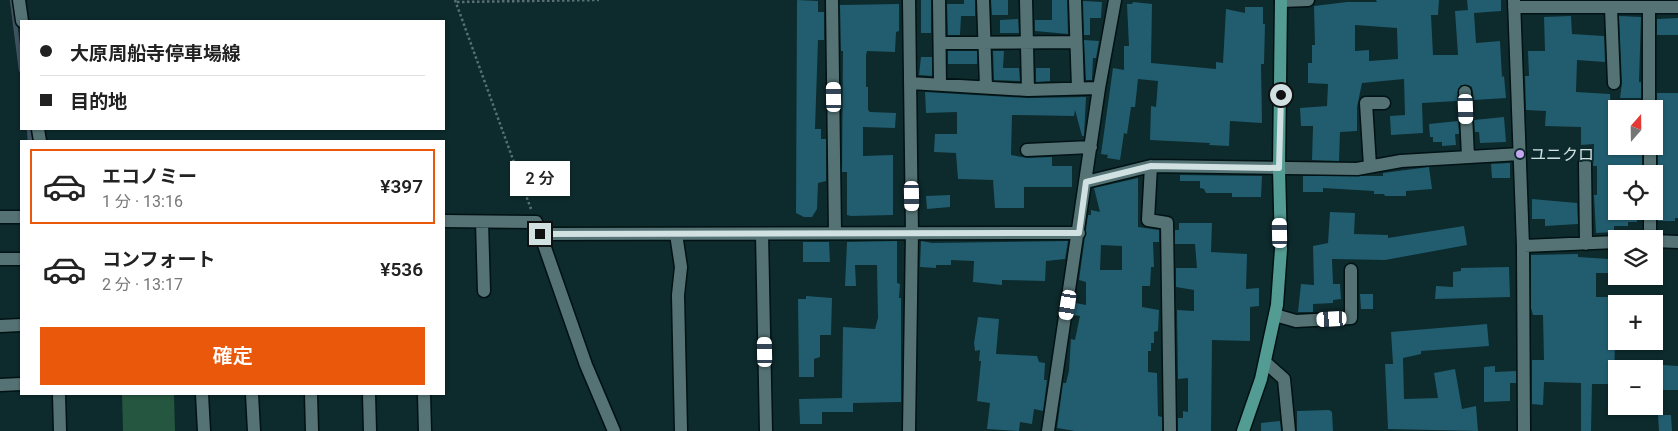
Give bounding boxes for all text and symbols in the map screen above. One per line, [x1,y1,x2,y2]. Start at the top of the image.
text: 大原周船寺停車場線 [70,42,241,65]
car [826,82,841,112]
route start [1270,84,1292,106]
text: 目的地 [70,90,127,113]
car [1457,94,1474,124]
north arrow [1608,100,1662,155]
map controls [1608,100,1663,415]
place label: ユニクロ [1530,145,1594,164]
marker: ユニクロ [1514,148,1526,160]
callout: 2 分 [510,162,570,196]
icon: car [42,164,87,209]
text: エコノミー [102,165,197,188]
button: locate [1608,165,1663,220]
text: 2 分 [525,169,555,188]
text: ¥397 [380,175,423,198]
car [904,181,919,211]
text: 1 分 · 13:16 [102,192,183,211]
car [1272,218,1287,248]
route end [529,223,551,245]
button: layers [1608,230,1663,285]
icon: car [42,247,87,292]
text: コンフォート [102,248,215,271]
text: ¥536 [380,258,423,281]
text: 2 分 · 13:17 [102,275,183,294]
car [1058,289,1077,321]
button: + [1608,295,1663,350]
car [1316,311,1347,327]
button: 確定 [40,327,425,385]
car [757,337,772,367]
button: − [1608,360,1663,415]

